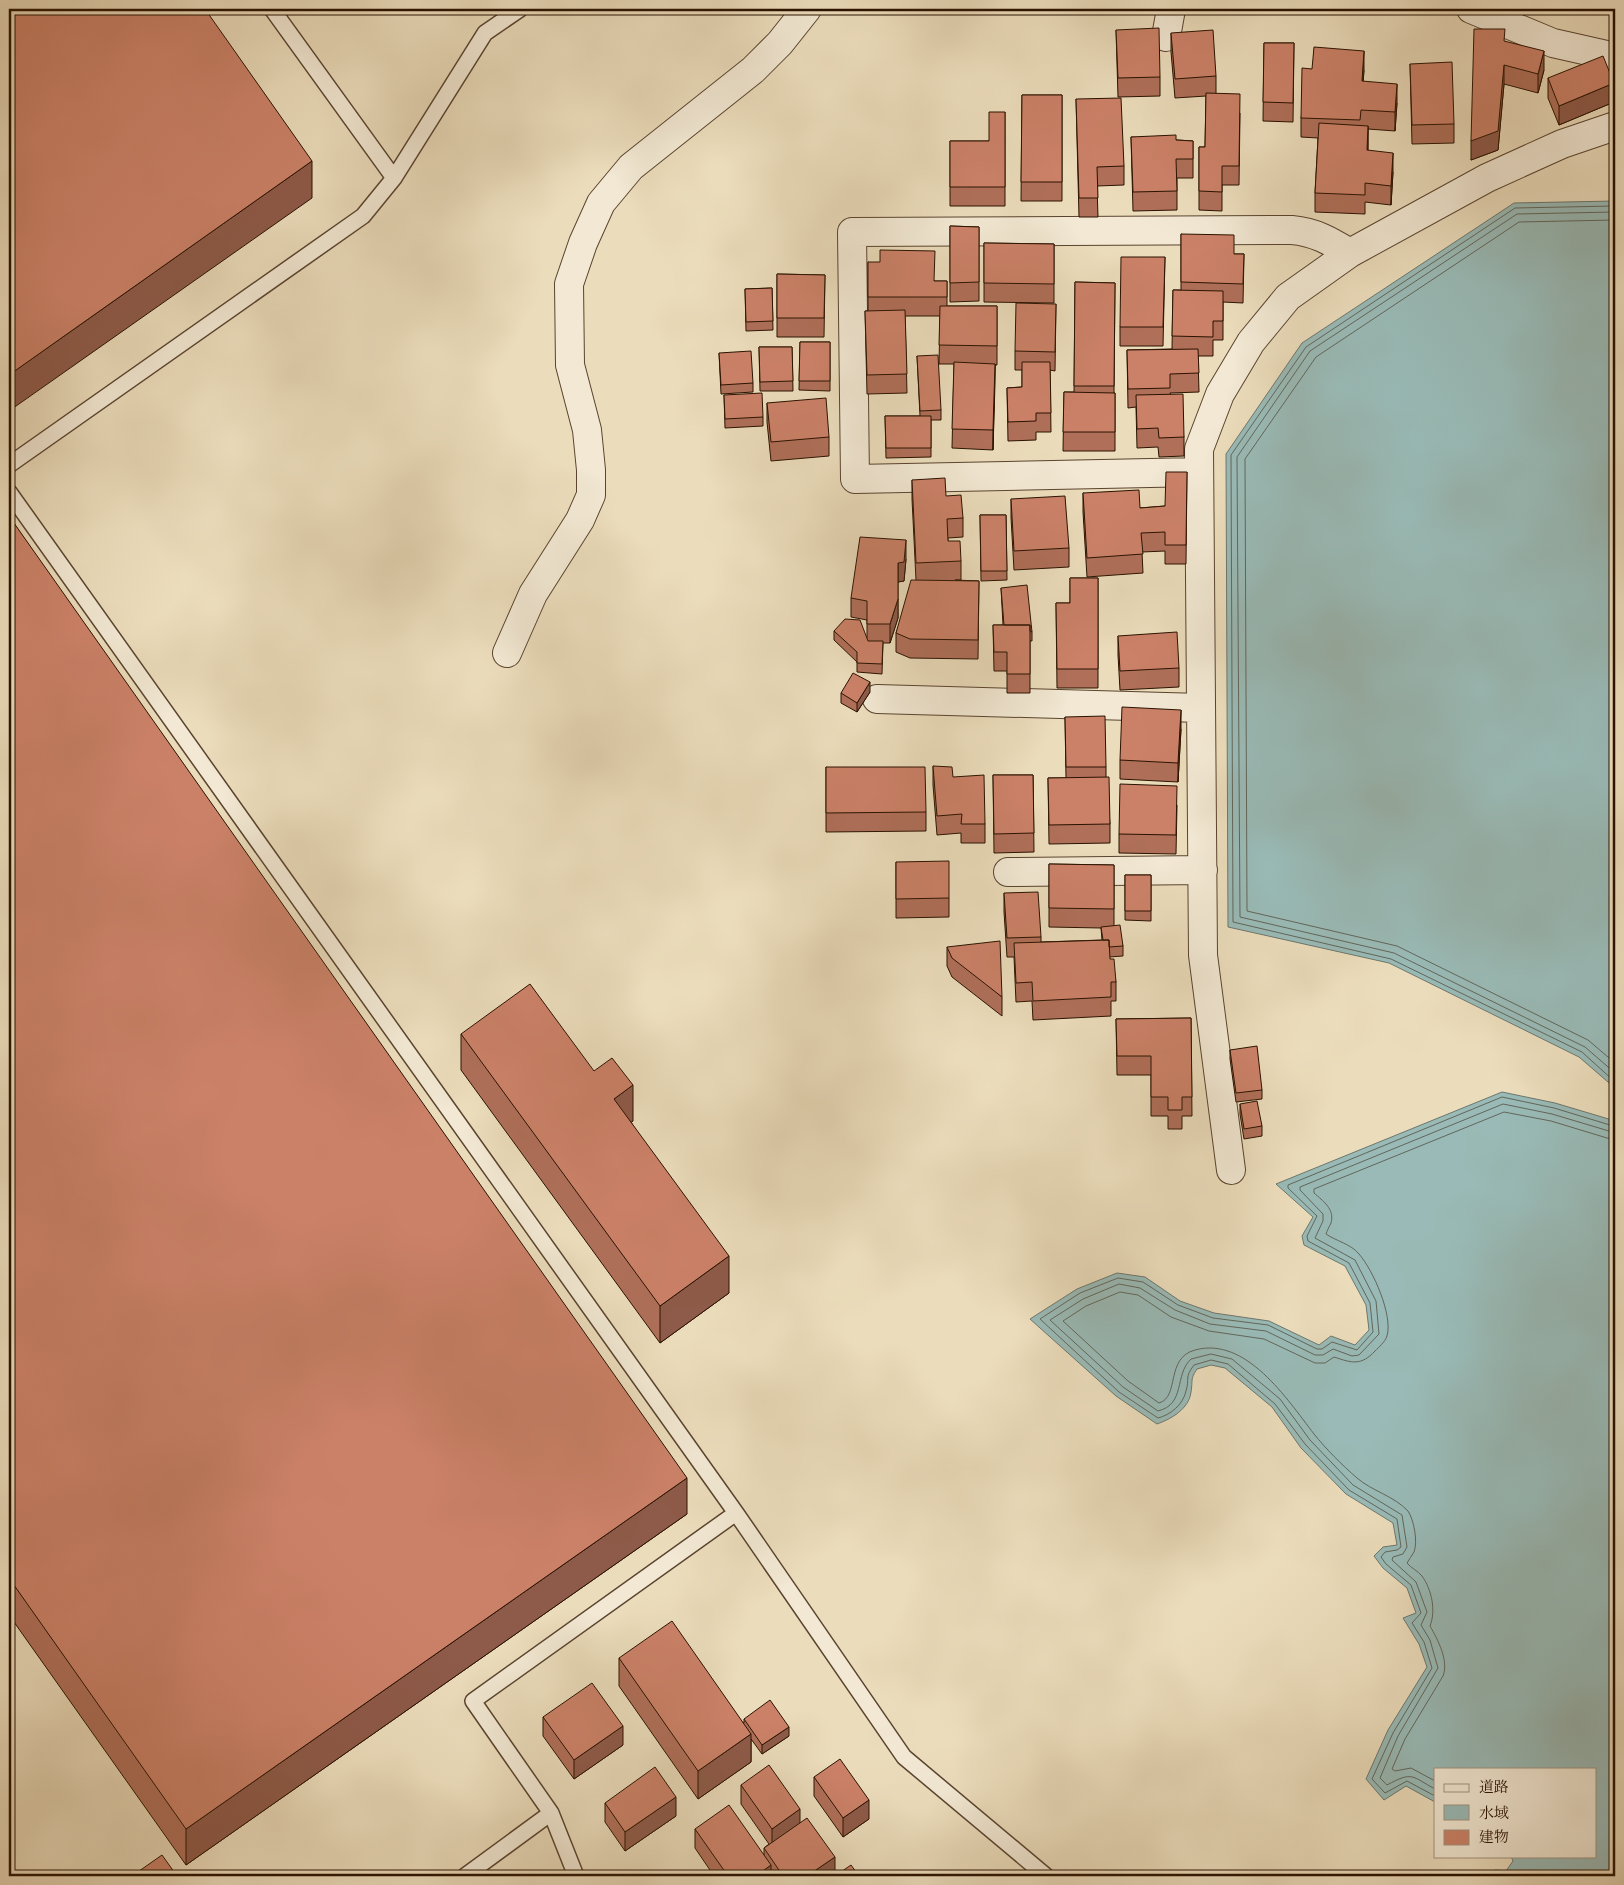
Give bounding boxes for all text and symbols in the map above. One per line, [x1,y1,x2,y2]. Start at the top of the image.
legend [1434,1768,1596,1858]
text: 道路 [1479,1778,1509,1797]
text: 水域 [1479,1804,1509,1823]
text: 建物 [1479,1828,1509,1847]

